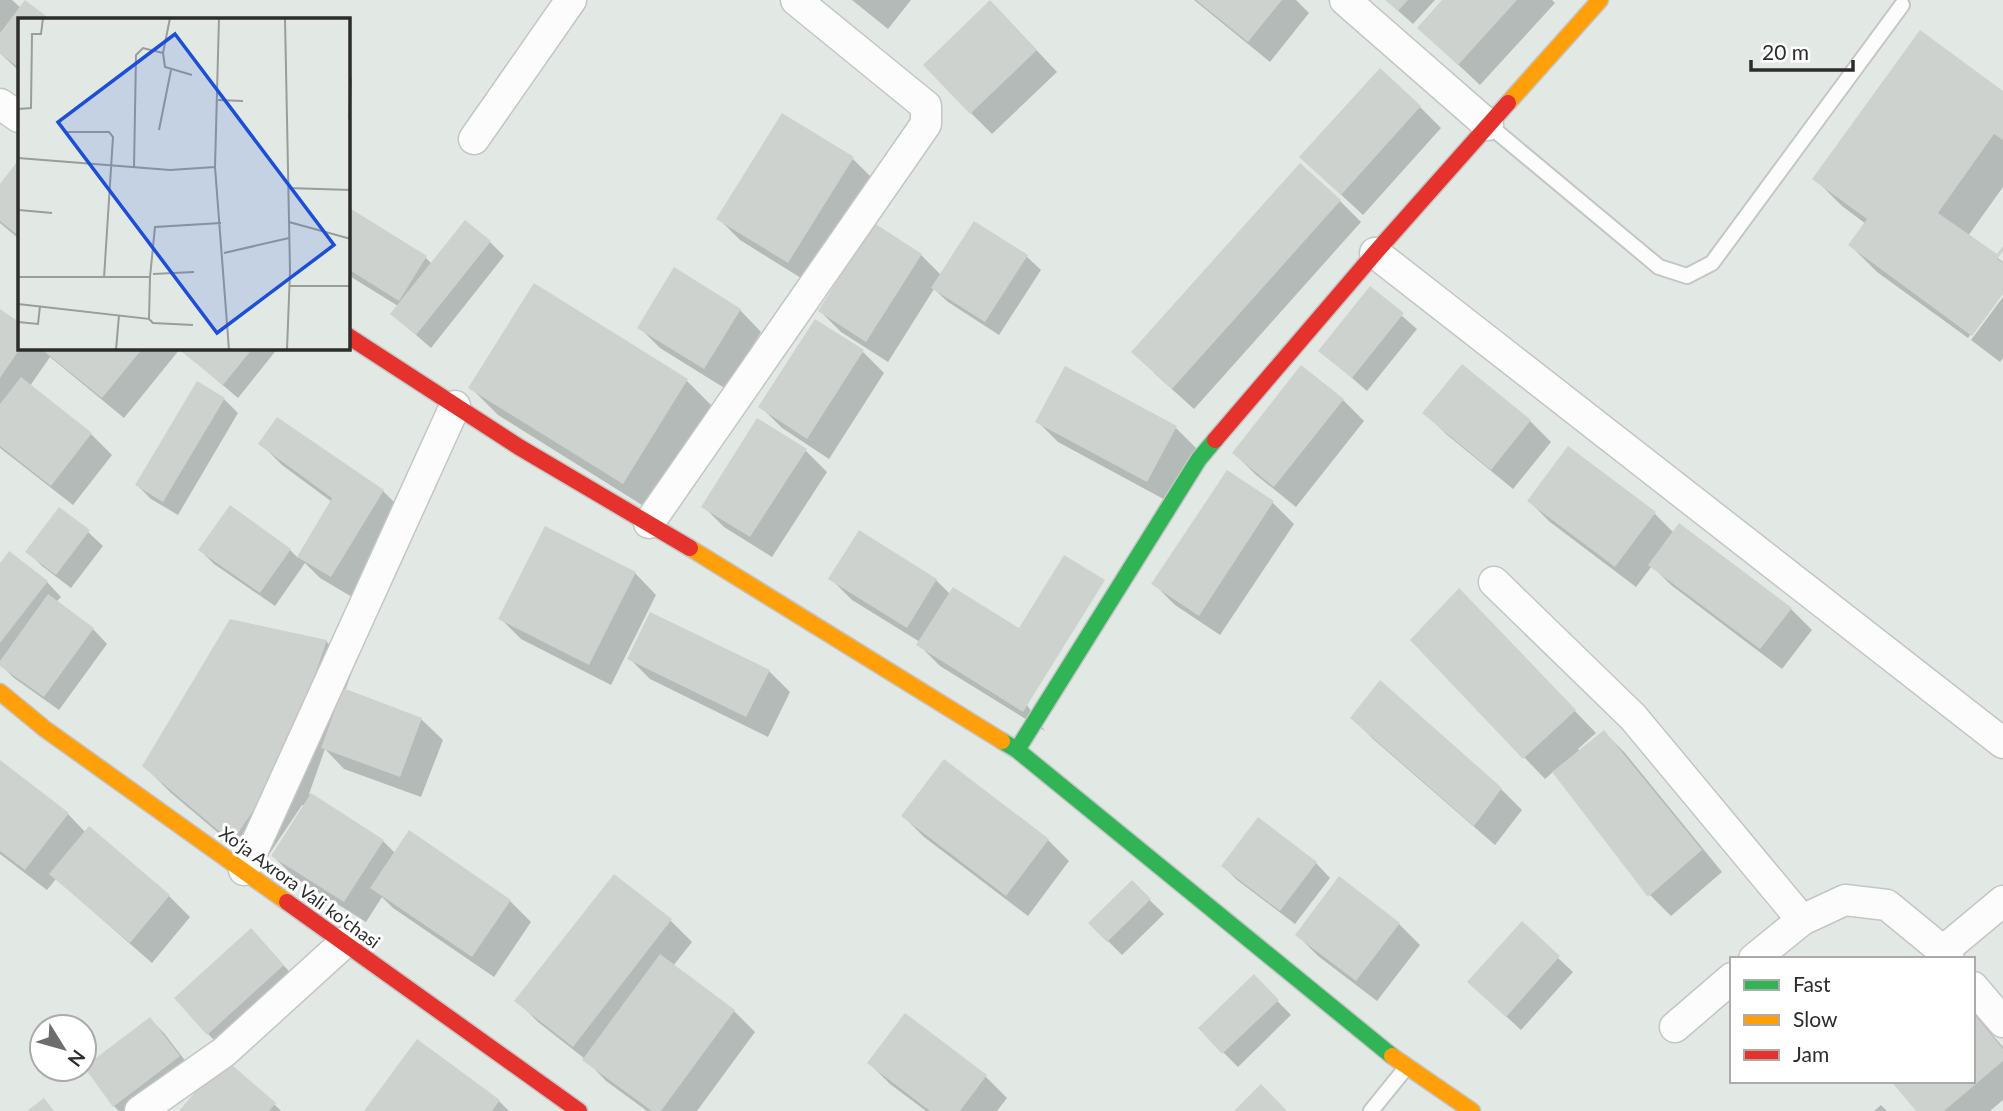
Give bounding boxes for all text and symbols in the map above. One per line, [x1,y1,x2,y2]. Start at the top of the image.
inset map [18,18,350,350]
scale bar [1751,28,1853,72]
text: 20 m [1762,39,1809,64]
street label: Xo'ja Axrora Vali ko'chasi [215,821,385,953]
legend [1730,957,1975,1083]
text: Fast [1793,971,1831,996]
text: Slow [1793,1006,1838,1031]
north arrow [28,1013,98,1083]
text: Jam [1793,1041,1829,1066]
text: N [63,1046,91,1071]

